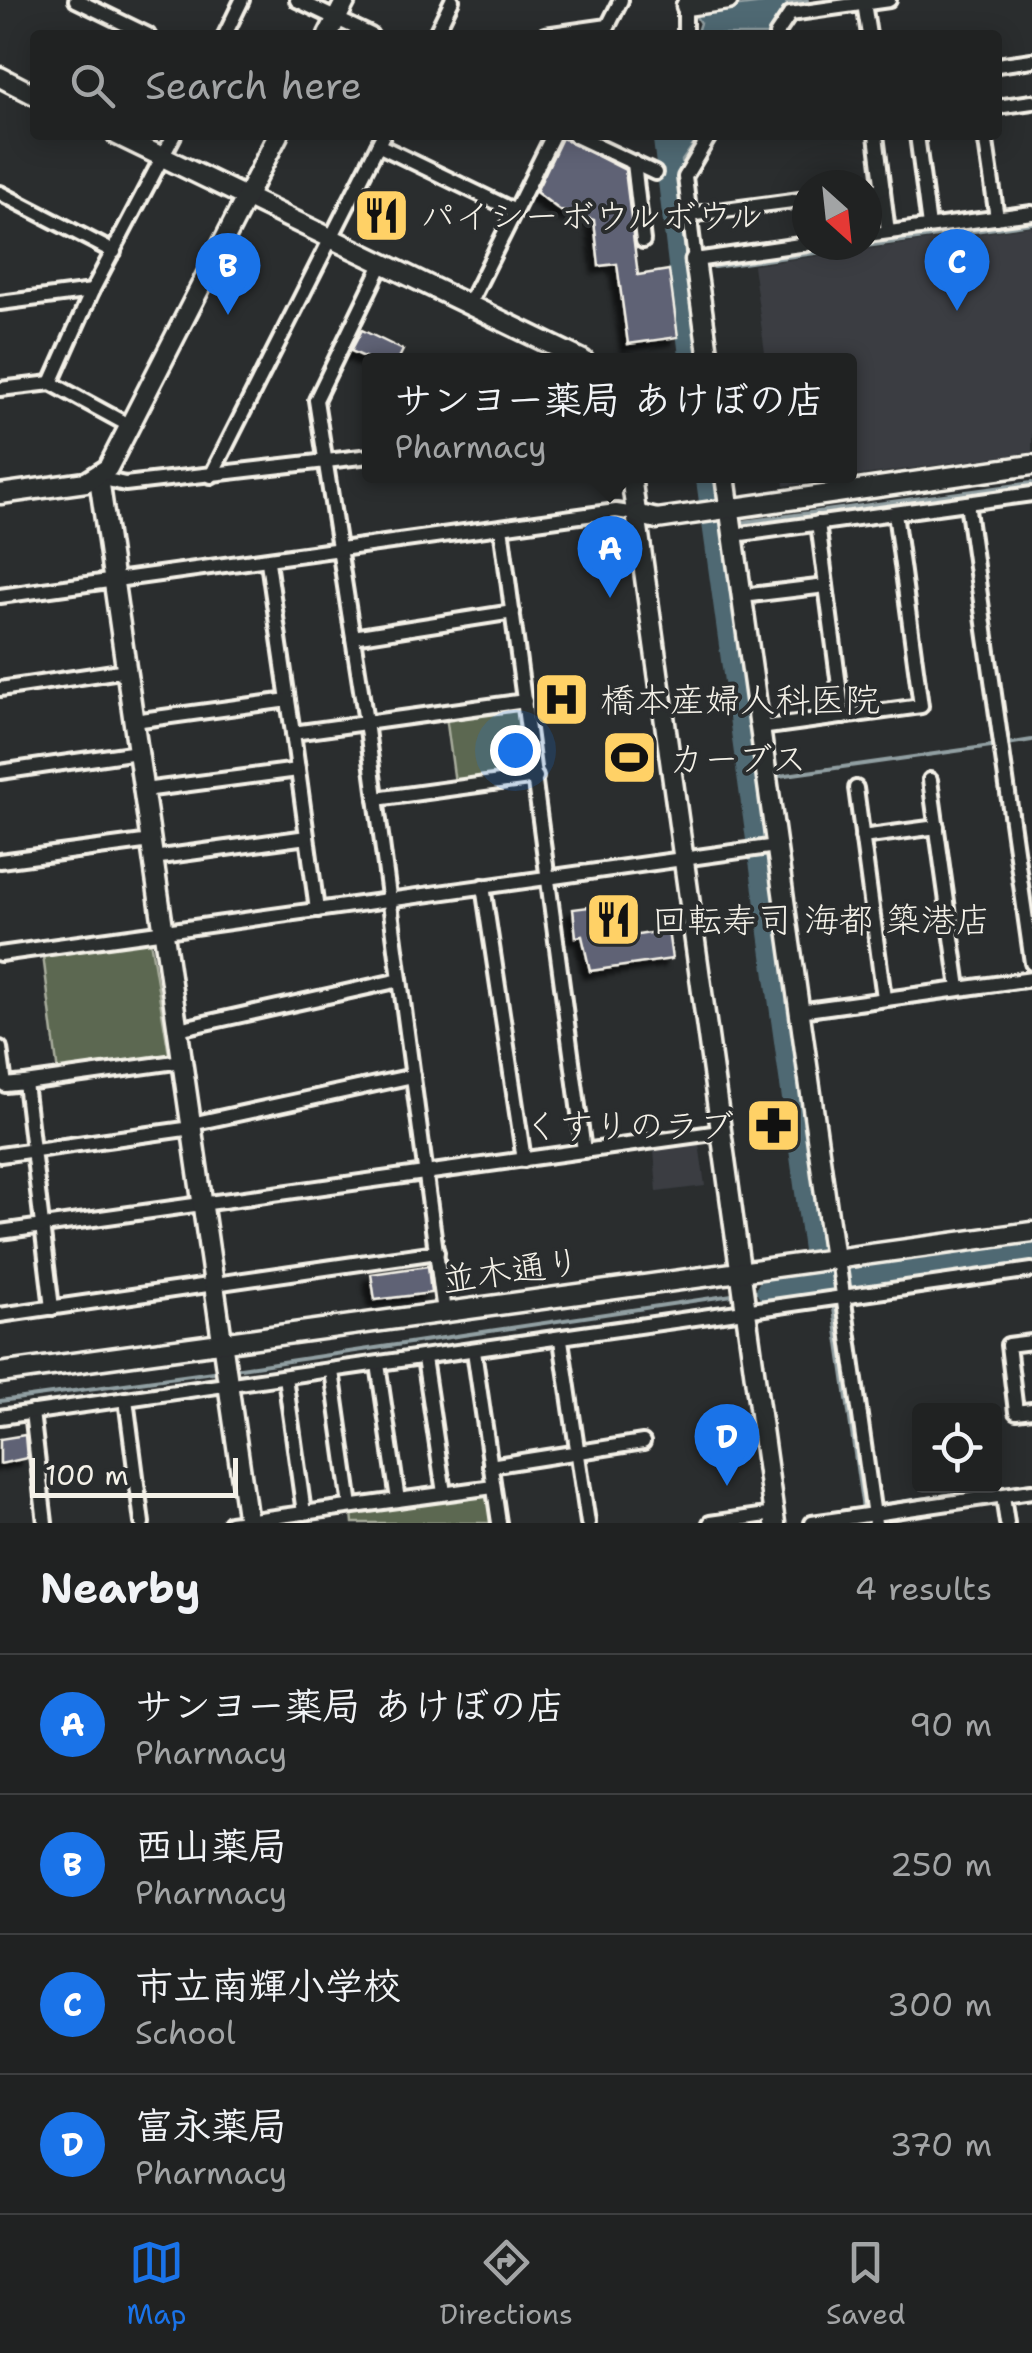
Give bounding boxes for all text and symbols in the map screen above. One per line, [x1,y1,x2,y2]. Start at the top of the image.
search box [30,30,1002,140]
icon: search [65,58,120,113]
text: Search here [145,60,362,111]
north arrow [792,170,882,260]
restaurant icon: パイシーボウルボウル [351,185,411,245]
place label: パイシーボウルボウル [420,192,764,239]
pin: C [924,228,990,311]
pin: B [196,232,260,315]
popup [362,353,857,483]
text: サンヨー薬局 あけぼの店 [395,374,824,425]
text: Pharmacy [395,425,547,468]
pin: A [578,516,642,598]
hospital icon: 橋本産婦人科医院 [531,669,591,729]
place label: 橋本産婦人科医院 [600,676,880,723]
your location [490,725,541,776]
sports icon: カーブス [600,728,660,788]
place label: カーブス [669,735,807,782]
restaurant icon: 回転寿司 海都 築港店 [583,889,643,949]
place label: 回転寿司 海都 築港店 [652,896,991,943]
pharmacy icon: くすりのラブ [743,1095,803,1155]
place label: くすりのラブ [524,1102,734,1149]
street label: 並木通り [438,1237,584,1303]
map controls [912,1403,1002,1493]
button: locate [912,1403,1002,1493]
pin: D [694,1404,760,1486]
scale bar [30,1453,238,1498]
text: 100 m [45,1456,129,1494]
text: Nearby [40,1560,200,1616]
text: 4 results [855,1567,992,1610]
text: サンヨー薬局 あけぼの店 [135,1680,565,1731]
text: A [60,1703,85,1746]
text: 90 m [909,1703,992,1746]
text: Pharmacy [135,1731,287,1774]
text: 西山薬局 [135,1820,287,1871]
text: B [63,1843,82,1886]
text: 250 m [890,1843,992,1886]
text: Pharmacy [135,1871,287,1914]
text: 市立南輝小学校 [135,1960,401,2011]
text: C [63,1983,82,2026]
text: 300 m [887,1983,992,2026]
text: School [135,2011,236,2054]
text: 富永薬局 [135,2100,287,2151]
text: D [61,2123,84,2166]
text: 370 m [890,2123,992,2166]
text: Pharmacy [135,2151,287,2194]
tab: Map [127,2235,186,2333]
tab: Directions [439,2235,573,2333]
tab: Saved [826,2235,905,2333]

